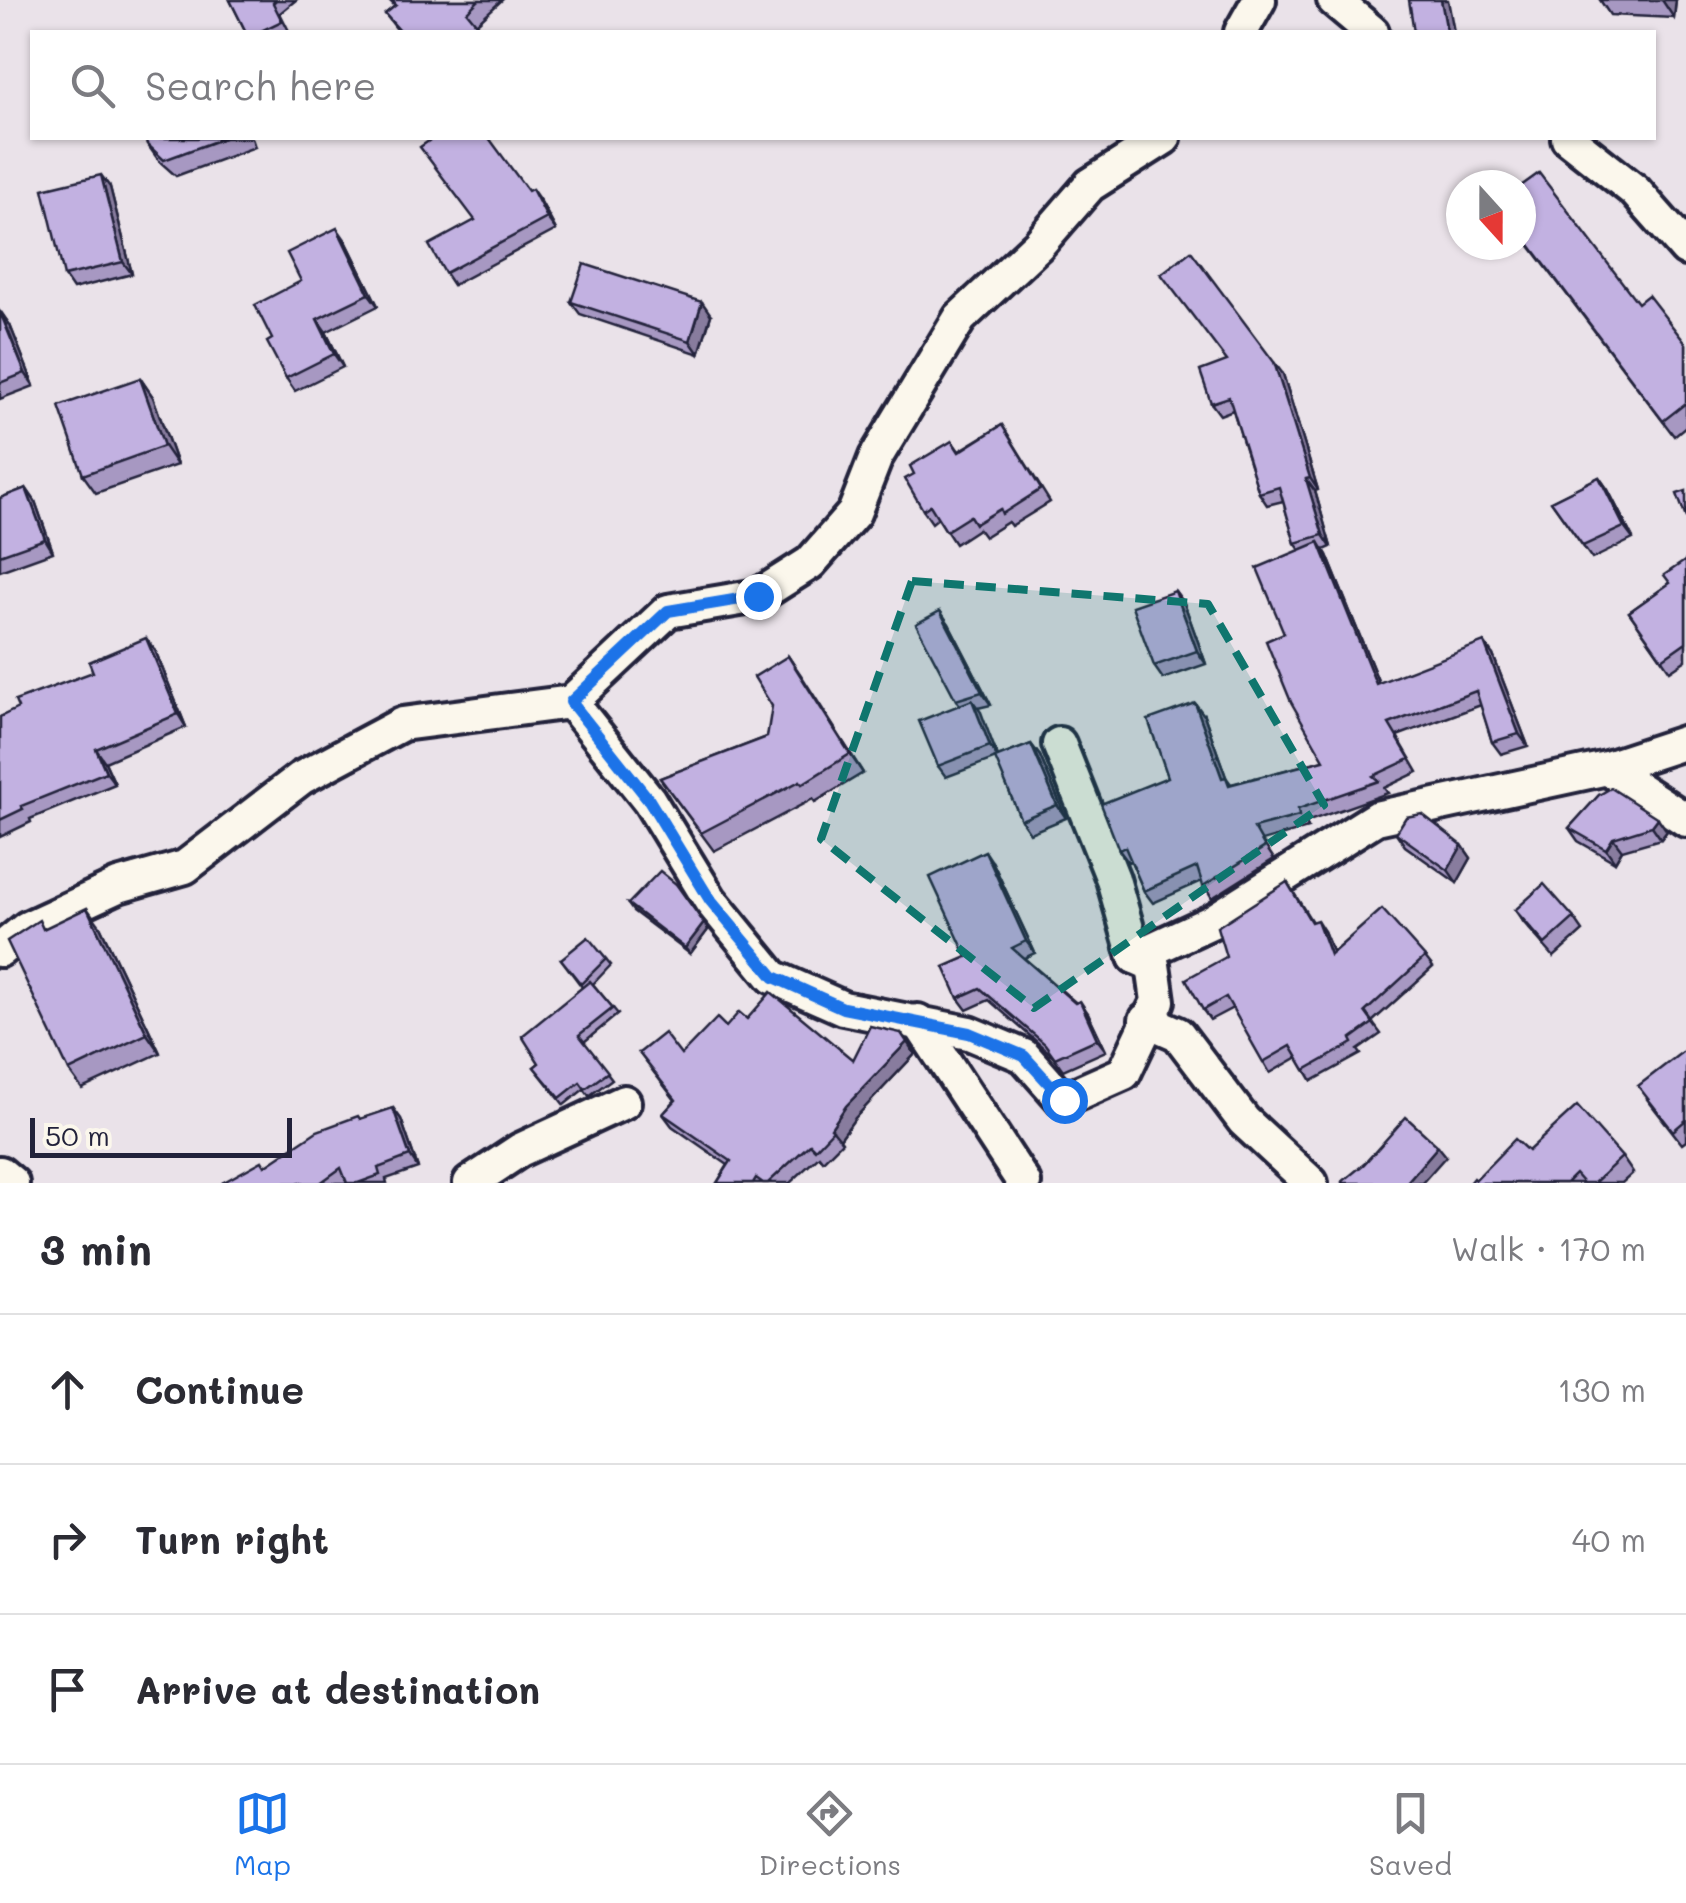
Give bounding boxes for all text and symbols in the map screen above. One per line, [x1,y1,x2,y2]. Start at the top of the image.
search box [30,30,1656,140]
icon: search [65,58,120,113]
text: Search here [145,60,376,110]
north arrow [1446,170,1536,260]
route end [736,574,782,620]
route start [1042,1078,1088,1124]
scale bar [30,1113,292,1158]
text: 50 m [45,1117,110,1153]
text: 3 min [40,1221,152,1276]
text: Walk · 170 m [1451,1227,1646,1269]
icon: ahead [40,1362,95,1417]
text: Continue [135,1364,304,1414]
text: 130 m [1557,1368,1646,1410]
icon: right [40,1512,95,1567]
text: Turn right [135,1514,329,1564]
text: 40 m [1572,1518,1646,1560]
icon: arrive [40,1662,95,1717]
text: Arrive at destination [135,1664,540,1714]
tab: Map [234,1786,291,1882]
tab: Directions [759,1786,901,1882]
tab: Saved [1369,1786,1452,1882]

